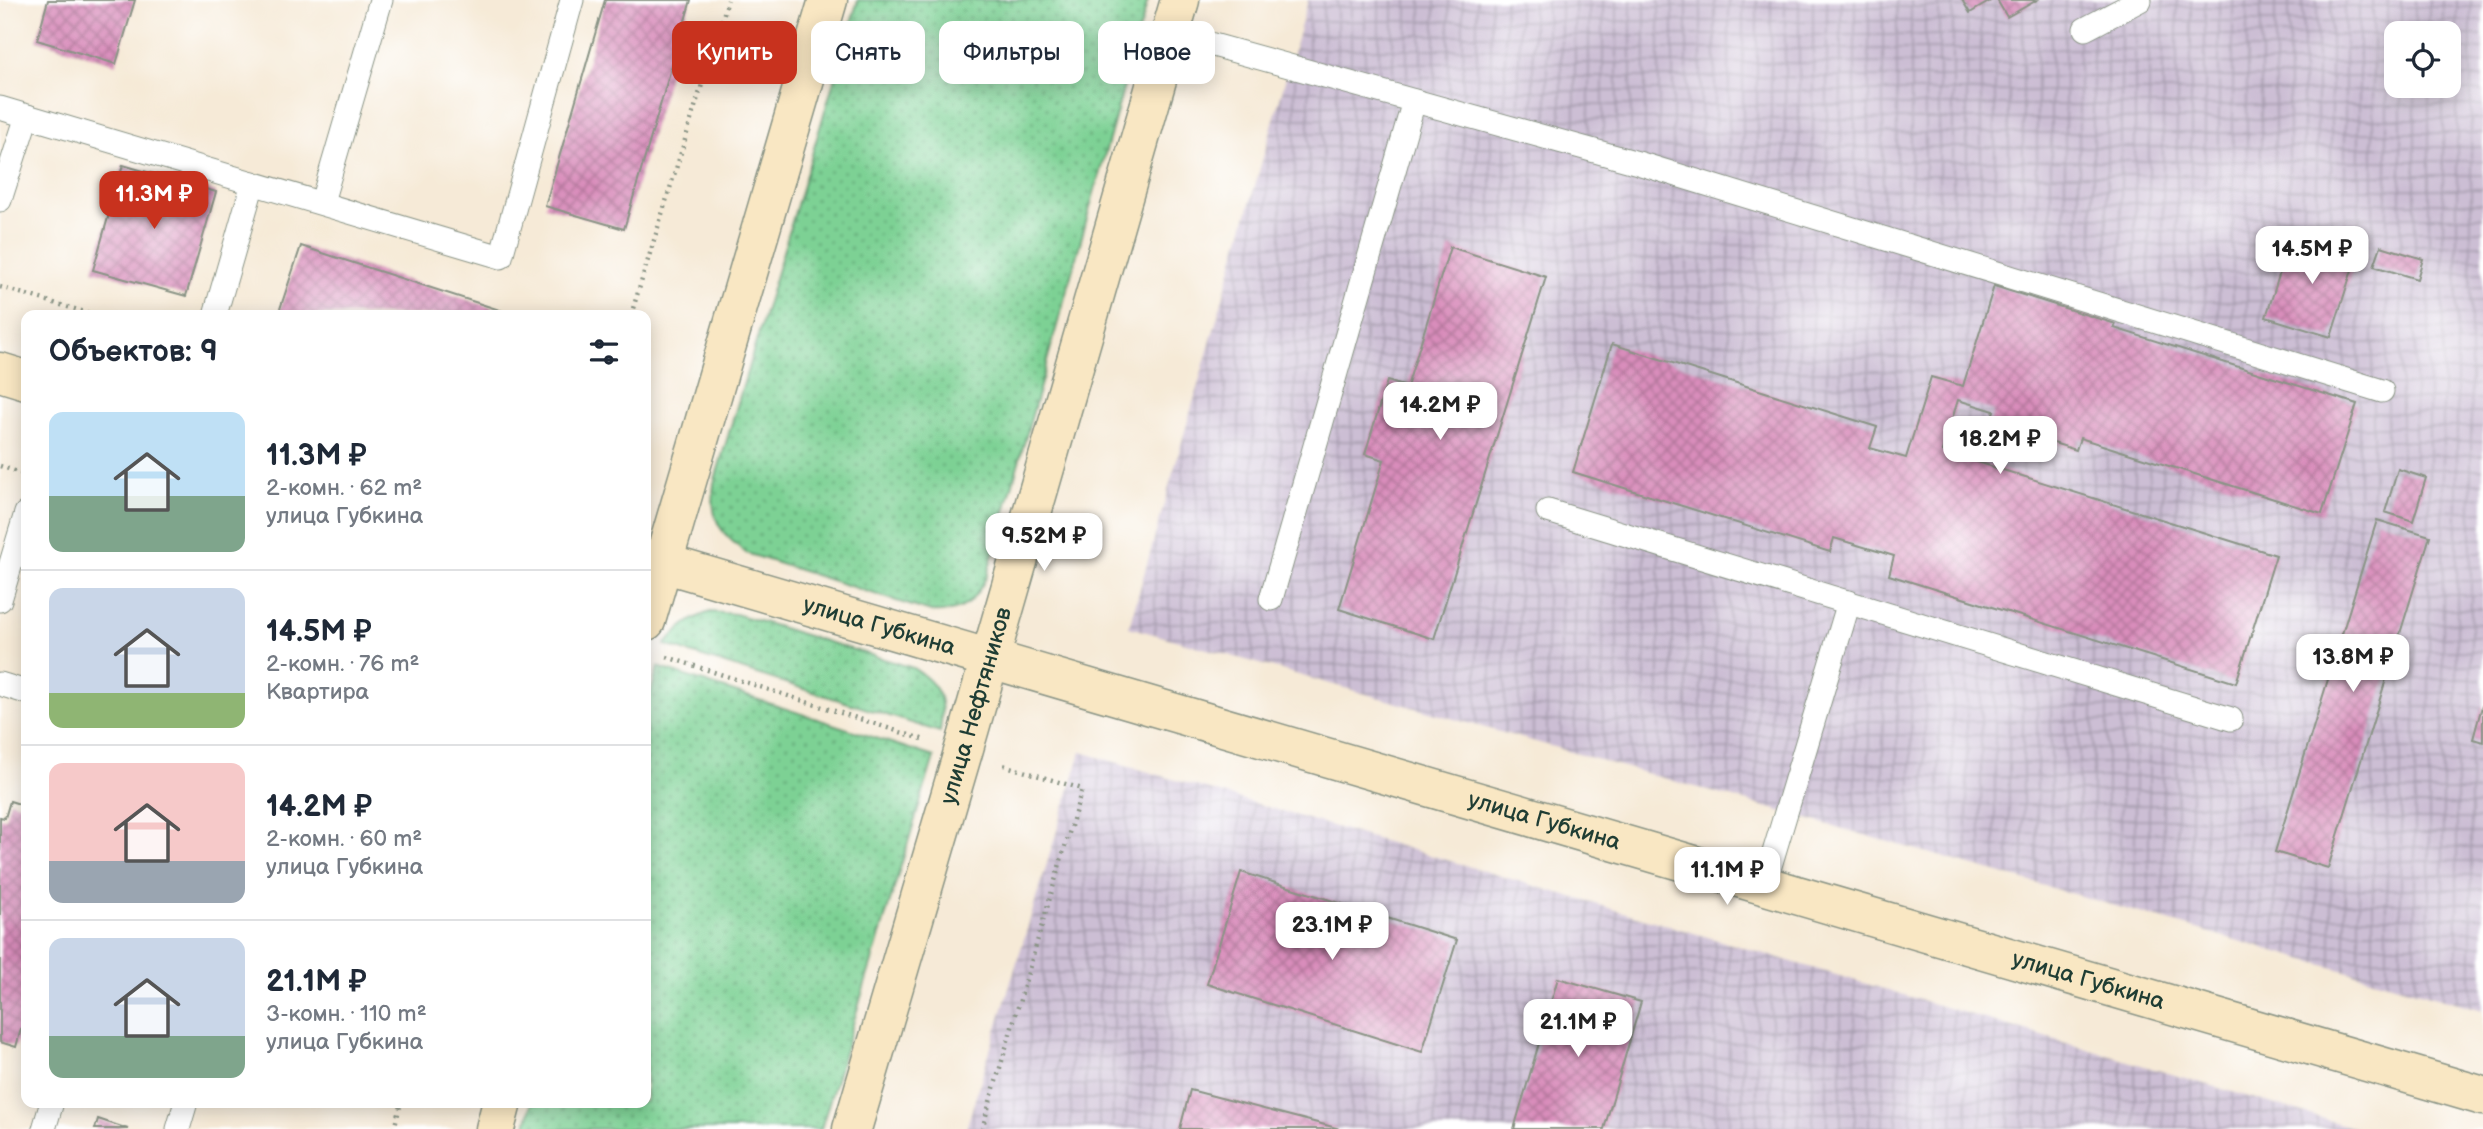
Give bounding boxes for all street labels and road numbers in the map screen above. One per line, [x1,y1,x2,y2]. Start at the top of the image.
street label: улица Губкина [800,591,959,662]
street label: улица Нефтяников [934,604,1018,808]
street label: улица Губкина [1465,785,1624,857]
street label: улица Губкина [2009,945,2168,1016]

